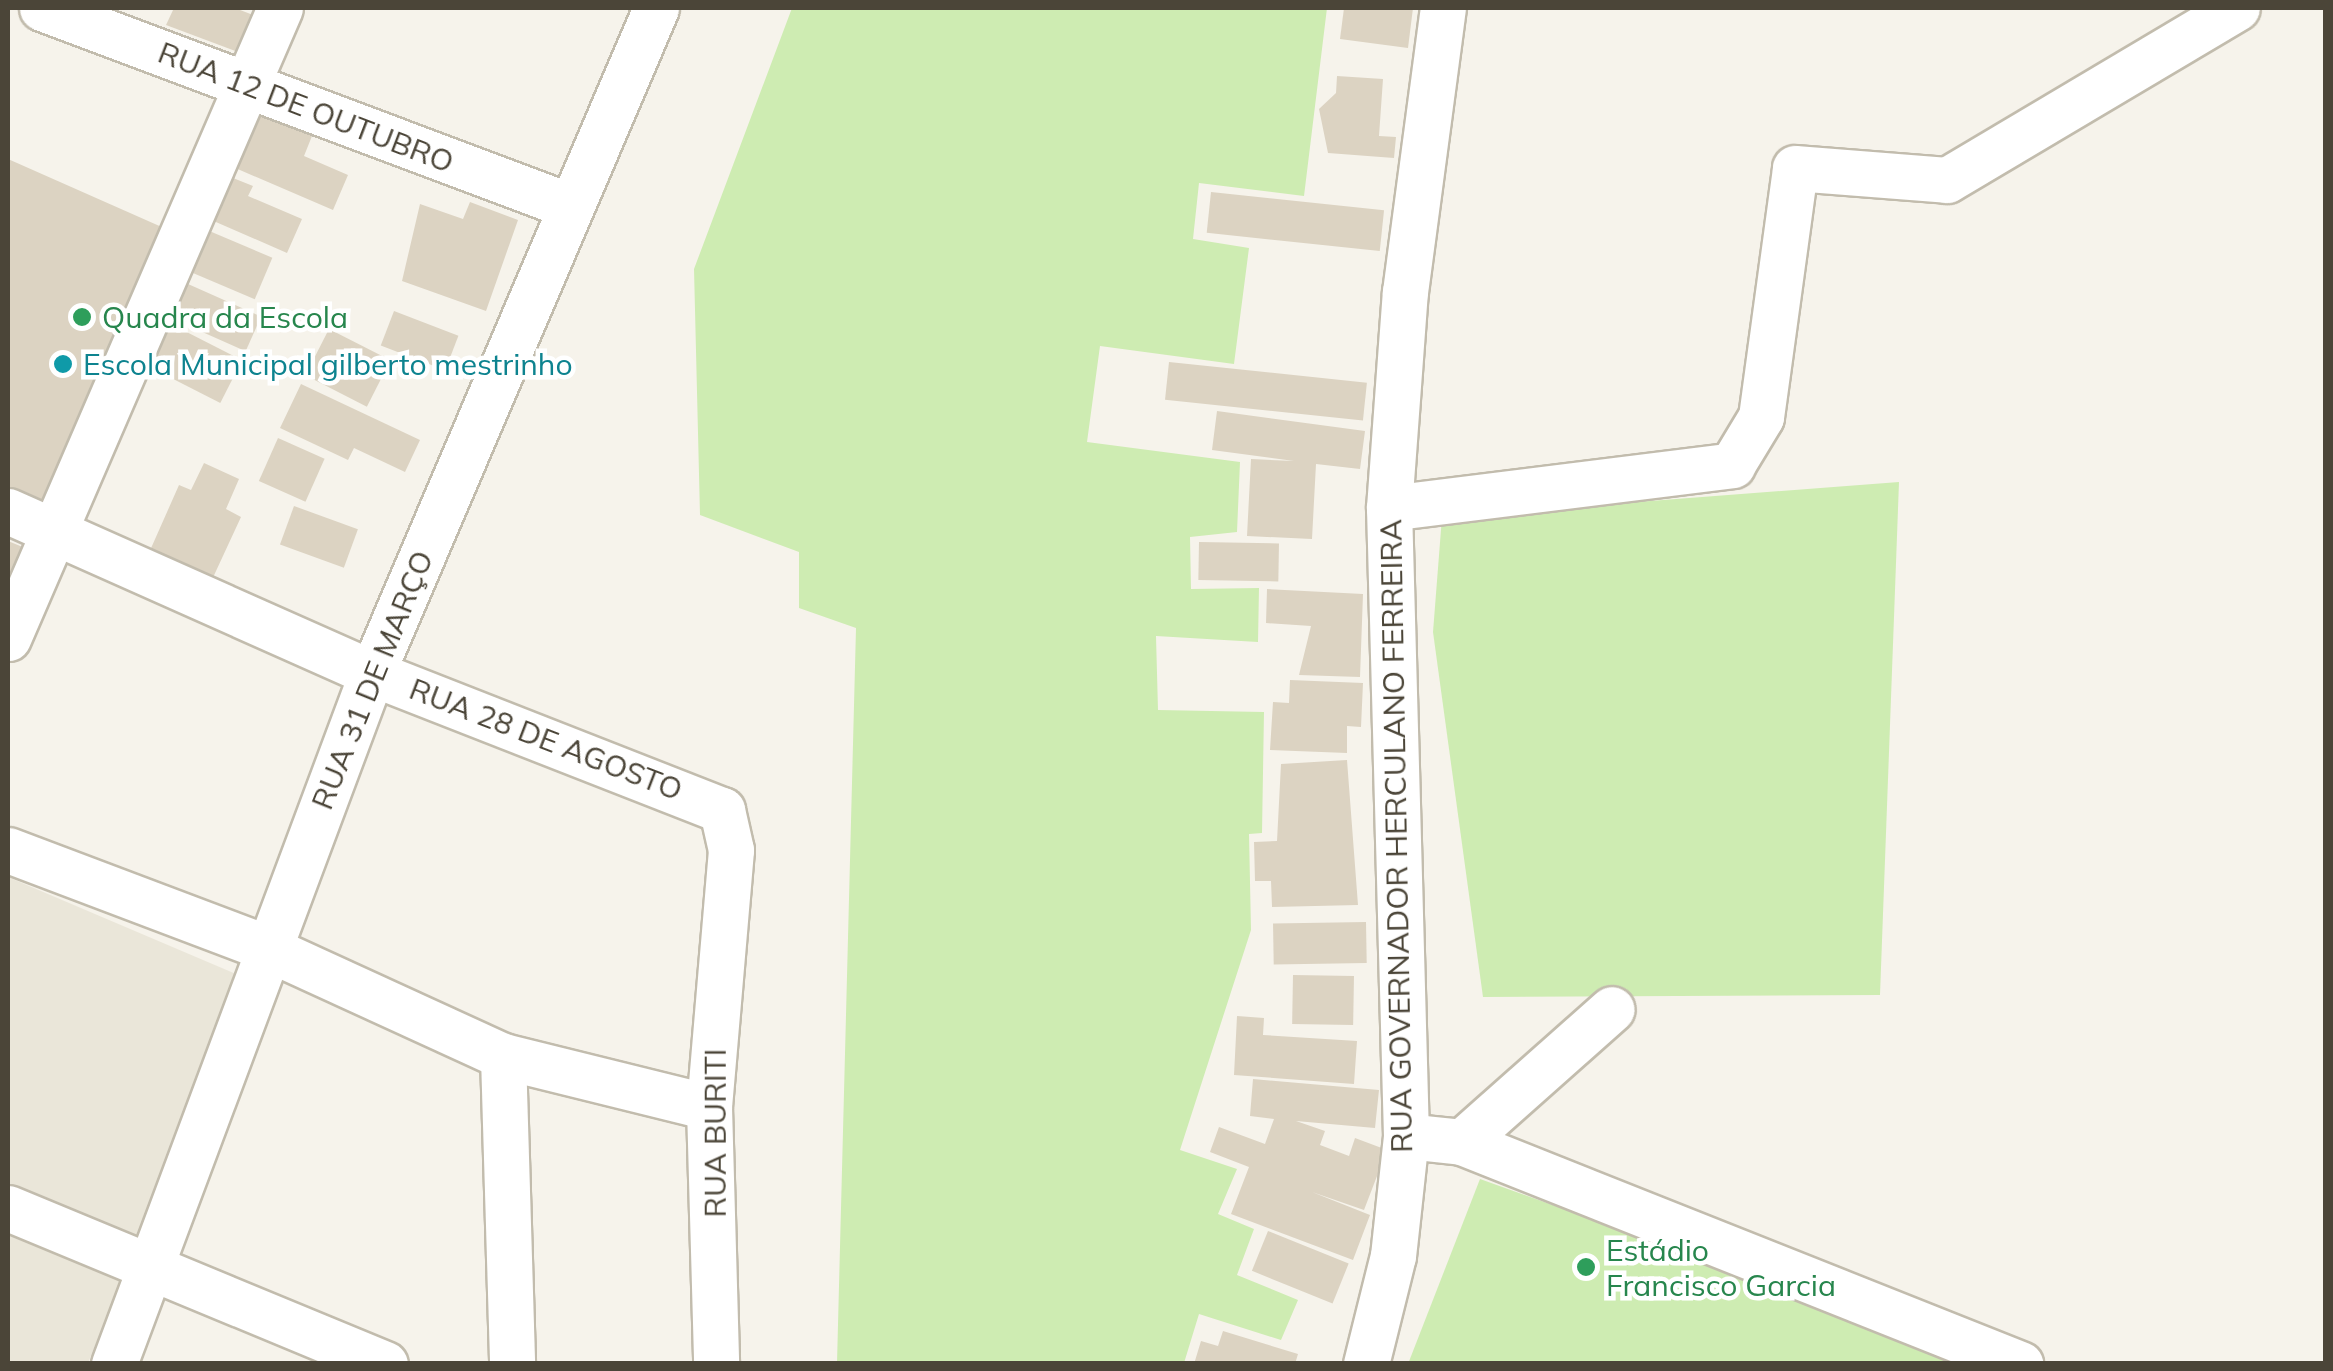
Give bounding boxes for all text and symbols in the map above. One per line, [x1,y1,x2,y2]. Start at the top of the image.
street label: RUA 12 DE OUTUBRO [153,34,459,180]
place label: Quadra da Escola [102,299,348,335]
marker: Quadra da Escola [71,306,93,328]
place label: Escola Municipal gilberto mestrinho [83,346,573,382]
marker: Escola Municipal gilberto mestrinho [52,353,74,375]
street label: RUA GOVERNADOR HERCULANO FERREIRA [1372,519,1420,1153]
street label: RUA 31 DE MARÇO [304,546,440,814]
street label: RUA 28 DE AGOSTO [405,670,687,808]
street label: RUA BURITI [697,1048,733,1218]
place label: Estádio Francisco Garcia [1606,1232,1836,1302]
marker: Estádio Francisco Garcia [1575,1256,1597,1278]

